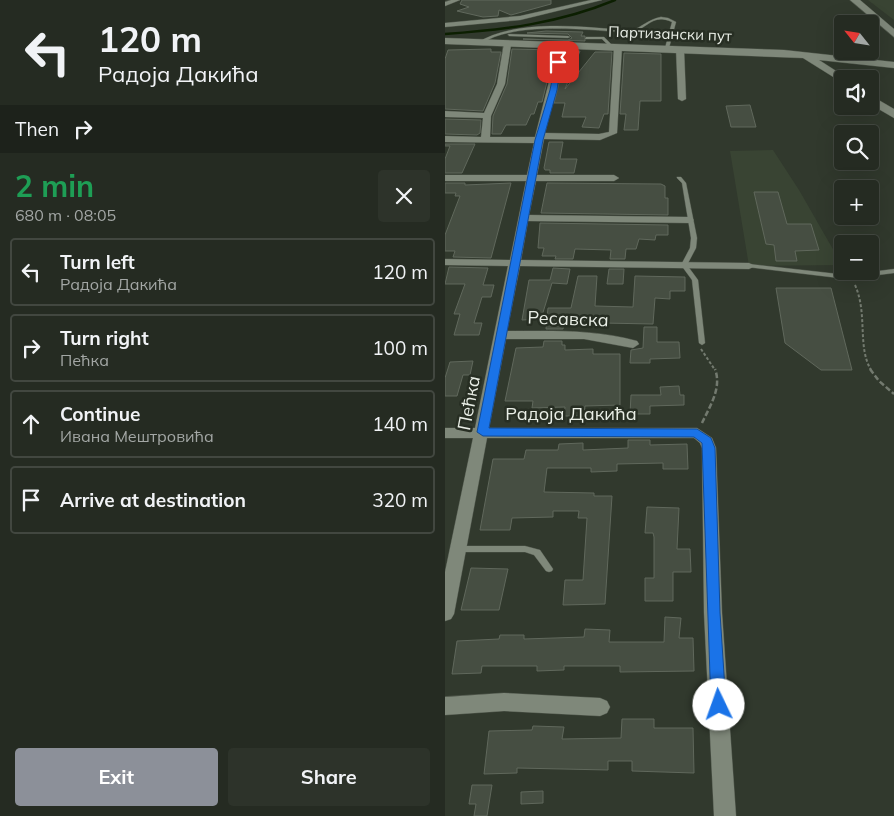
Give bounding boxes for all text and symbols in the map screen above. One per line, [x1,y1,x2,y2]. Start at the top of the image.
north arrow [834,15,879,60]
map controls [834,15,879,280]
text: 120 m [98,17,202,61]
icon: left [15,20,80,85]
street label: Партизански пут [608,22,732,45]
pin [537,41,579,83]
icon: arrive [544,48,572,76]
text: Радоја Дакића [98,60,259,88]
button: sound [834,70,879,115]
icon: right [69,115,97,143]
text: Then [15,117,59,141]
button: search [834,125,879,170]
text: 2 min [15,167,94,205]
button: close [378,170,430,222]
button: + [834,180,879,225]
text: 680 m · 08:05 [15,205,116,225]
button: − [834,235,879,280]
text: Turn left [60,250,135,274]
icon: left [17,258,45,286]
text: 120 m [372,260,428,284]
text: Радоја Дакића [60,274,177,294]
street label: Ресавска [527,306,609,331]
text: Turn right [60,326,149,350]
icon: right [17,334,45,362]
text: 100 m [372,336,428,360]
text: Пећка [60,350,109,370]
street label: Пећка [452,374,485,432]
text: Continue [60,402,140,426]
street label: Радоја Дакића [505,402,637,425]
icon: ahead [17,410,45,438]
text: 140 m [372,412,428,436]
text: Ивана Мештровића [60,426,214,446]
icon: arrive [17,486,45,514]
text: Arrive at destination [60,488,246,512]
text: 320 m [372,488,428,512]
position arrow [692,678,744,730]
button: Exit [15,748,218,806]
button: Share [228,748,430,806]

